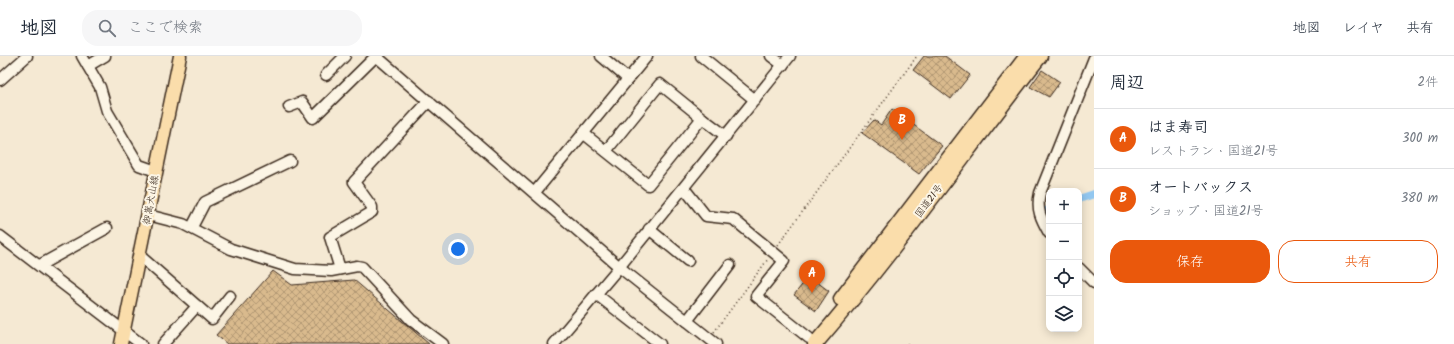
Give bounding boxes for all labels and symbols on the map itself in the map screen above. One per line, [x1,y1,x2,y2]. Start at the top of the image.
pin: B [889,107,915,140]
street label: 御嵩犬山線 [139,174,163,226]
street label: 国道21号 [911,181,947,221]
your location [448,239,468,259]
pin: A [799,260,825,293]

